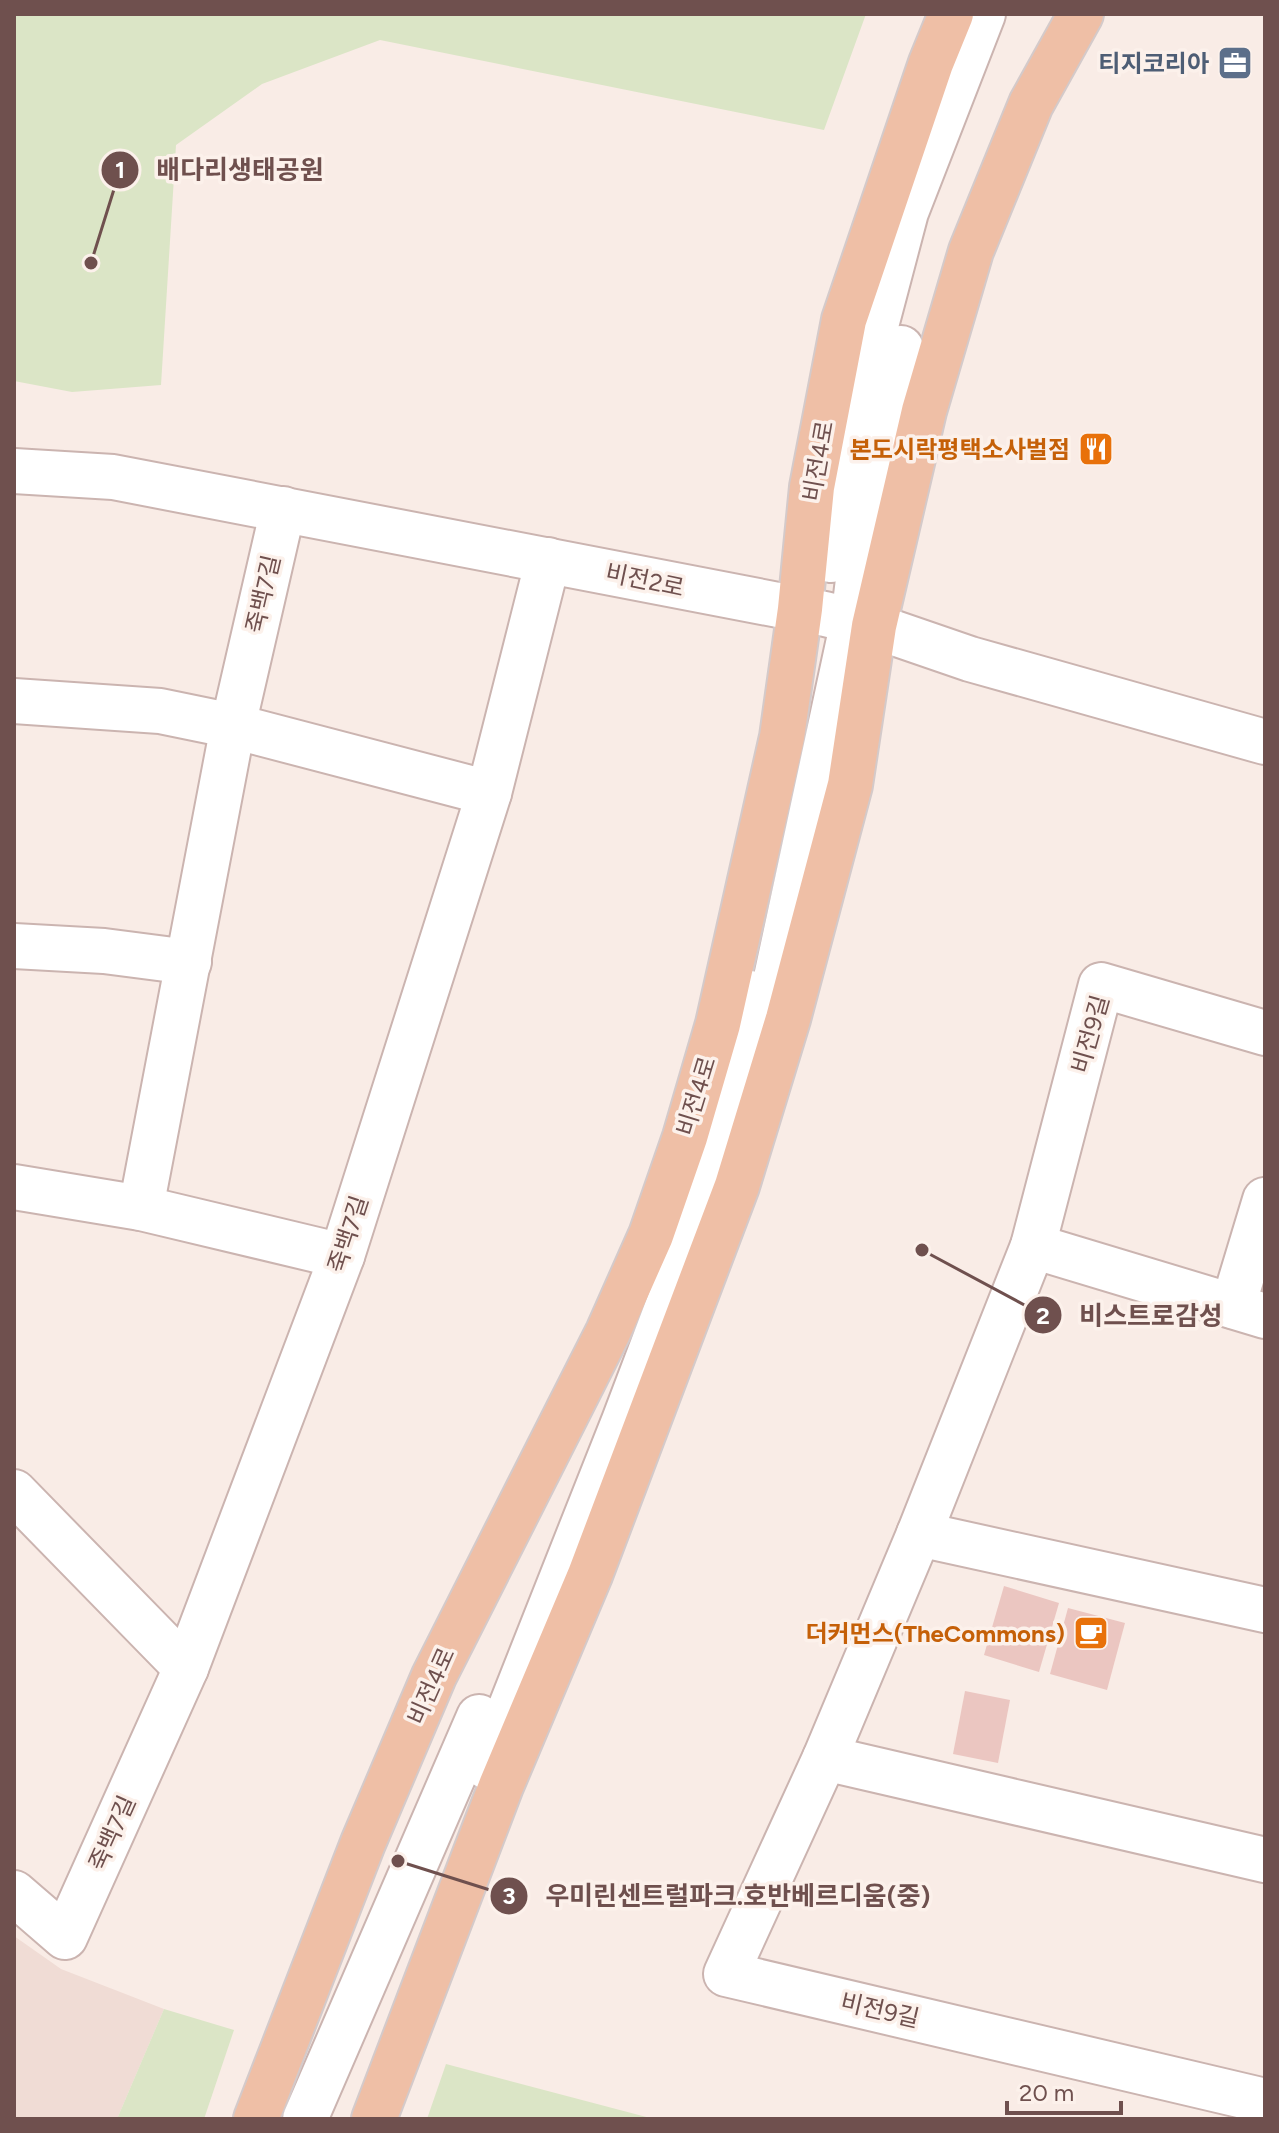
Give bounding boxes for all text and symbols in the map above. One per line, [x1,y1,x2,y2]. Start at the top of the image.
office icon: 티지코리아 [1216,44,1254,82]
place label: 티지코리아 [1099,49,1209,78]
callout: 배다리생태공원 [100,145,340,195]
text: 배다리생태공원 [156,154,324,186]
text: 1 [115,155,125,184]
street label: 비전4로 [797,419,839,503]
restaurant icon: 본도시락평택소사벌점 [1077,430,1115,468]
place label: 본도시락평택소사벌점 [849,435,1070,464]
street label: 죽백7길 [240,552,286,636]
street label: 비전2로 [603,558,687,602]
street label: 비전9길 [1065,992,1115,1076]
street label: 비전4로 [670,1053,722,1139]
street label: 죽백7길 [322,1192,374,1276]
callout: 비스트로감성 [1023,1290,1238,1340]
text: 비스트로감성 [1079,1300,1223,1332]
text: 2 [1036,1301,1050,1330]
cafe icon: 더커먼스(TheCommons) [1072,1614,1110,1652]
place label: 더커먼스(TheCommons) [805,1619,1065,1648]
street label: 비전4로 [401,1643,461,1729]
street label: 죽백7길 [83,1791,141,1875]
callout: 우미린센트럴파크.호반베르디움(중) [489,1871,947,1921]
text: 우미린센트럴파크.호반베르디움(중) [545,1880,931,1912]
text: 3 [502,1881,516,1910]
street label: 비전9길 [838,1987,922,2033]
scale bar [1007,2065,1121,2115]
text: 20 m [1019,2078,1074,2107]

